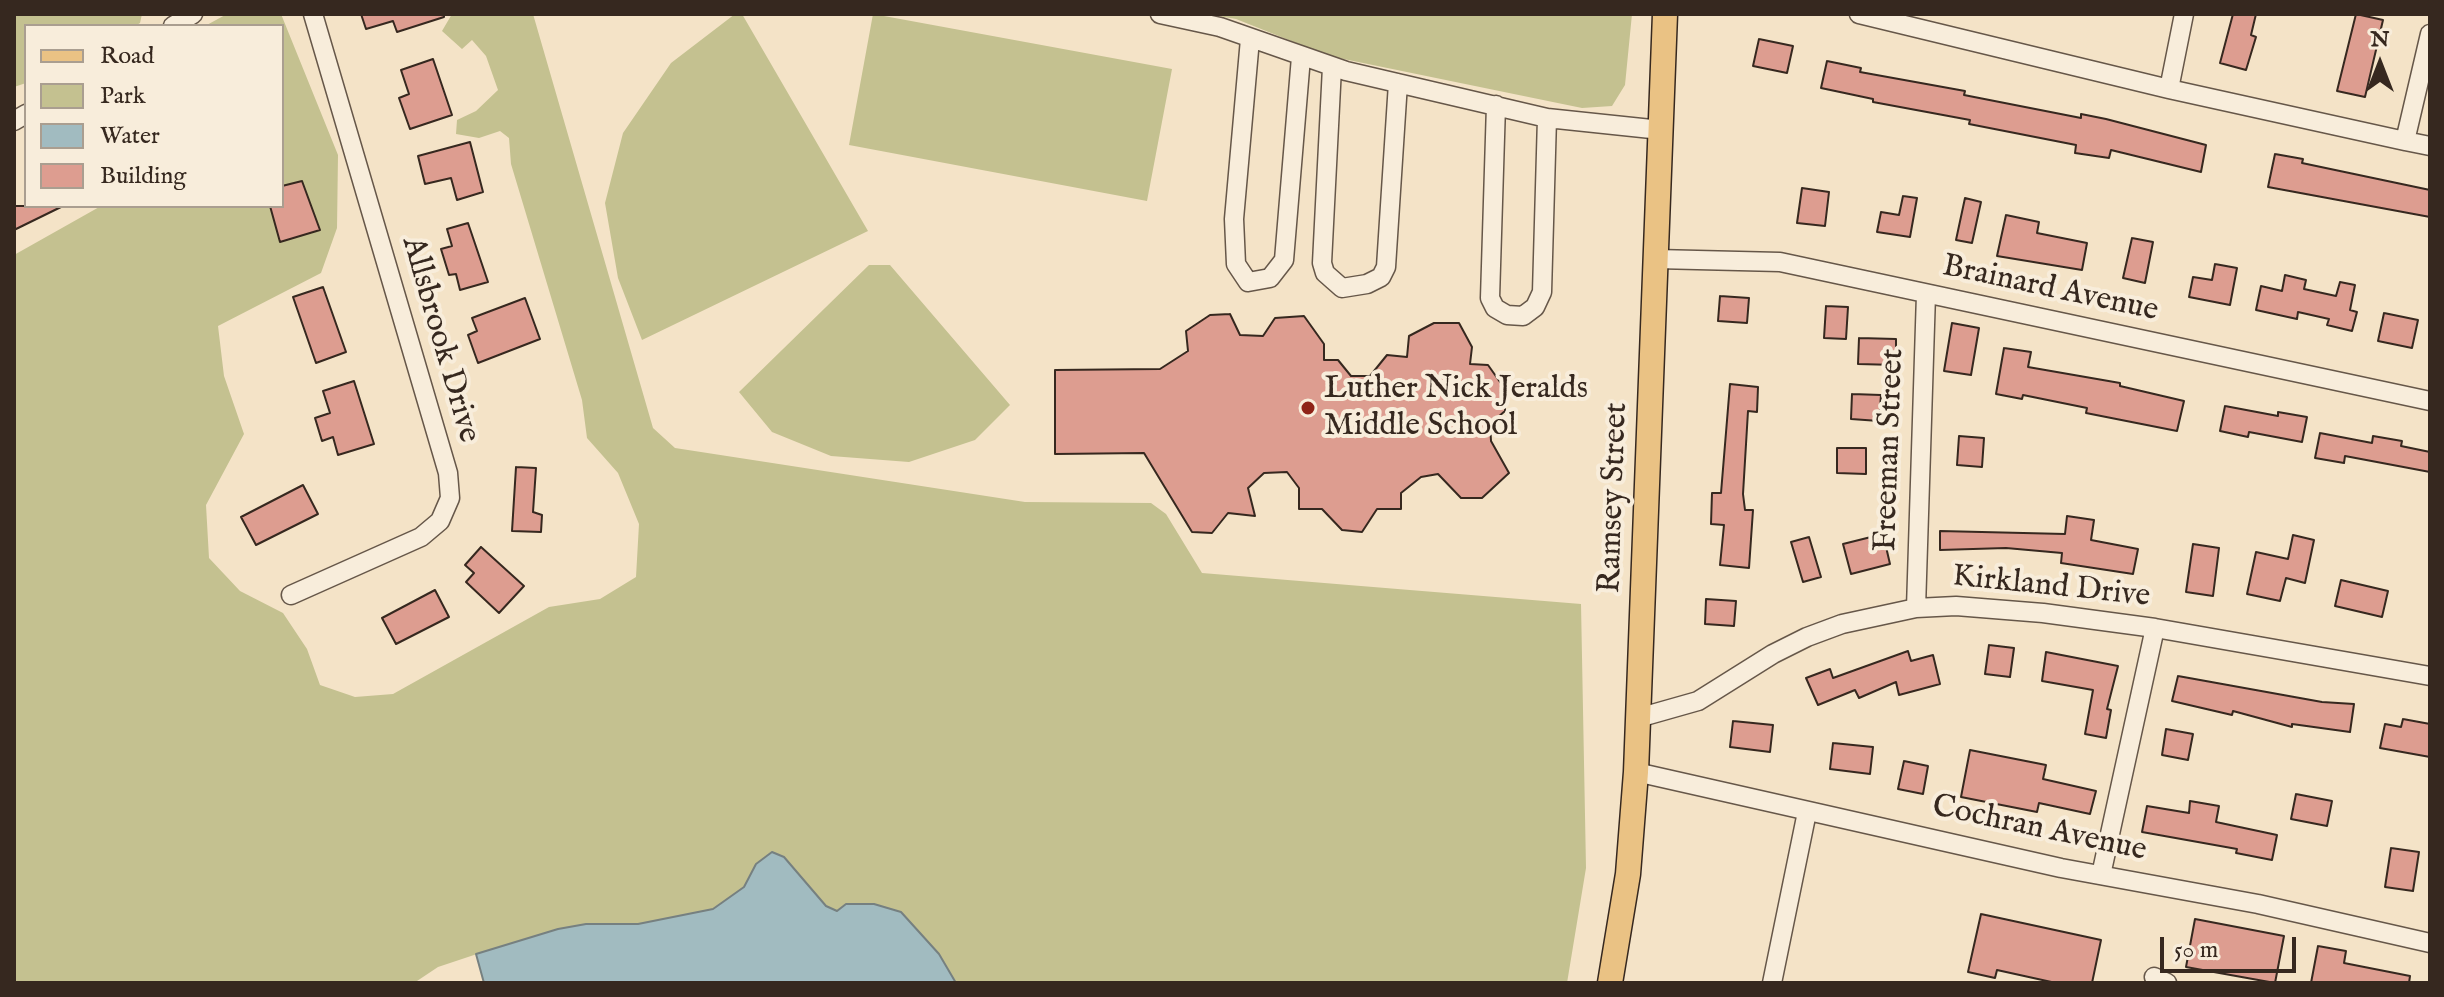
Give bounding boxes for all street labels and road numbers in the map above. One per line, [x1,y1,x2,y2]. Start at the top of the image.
street label: Allsbrook Drive [391,233,487,447]
street label: Brainard Avenue [1939,248,2161,332]
street label: Freeman Street [1868,348,1914,552]
street label: Ramsey Street [1592,402,1638,594]
street label: Kirkland Drive [1950,559,2152,617]
street label: Cochran Avenue [1928,789,2150,871]

